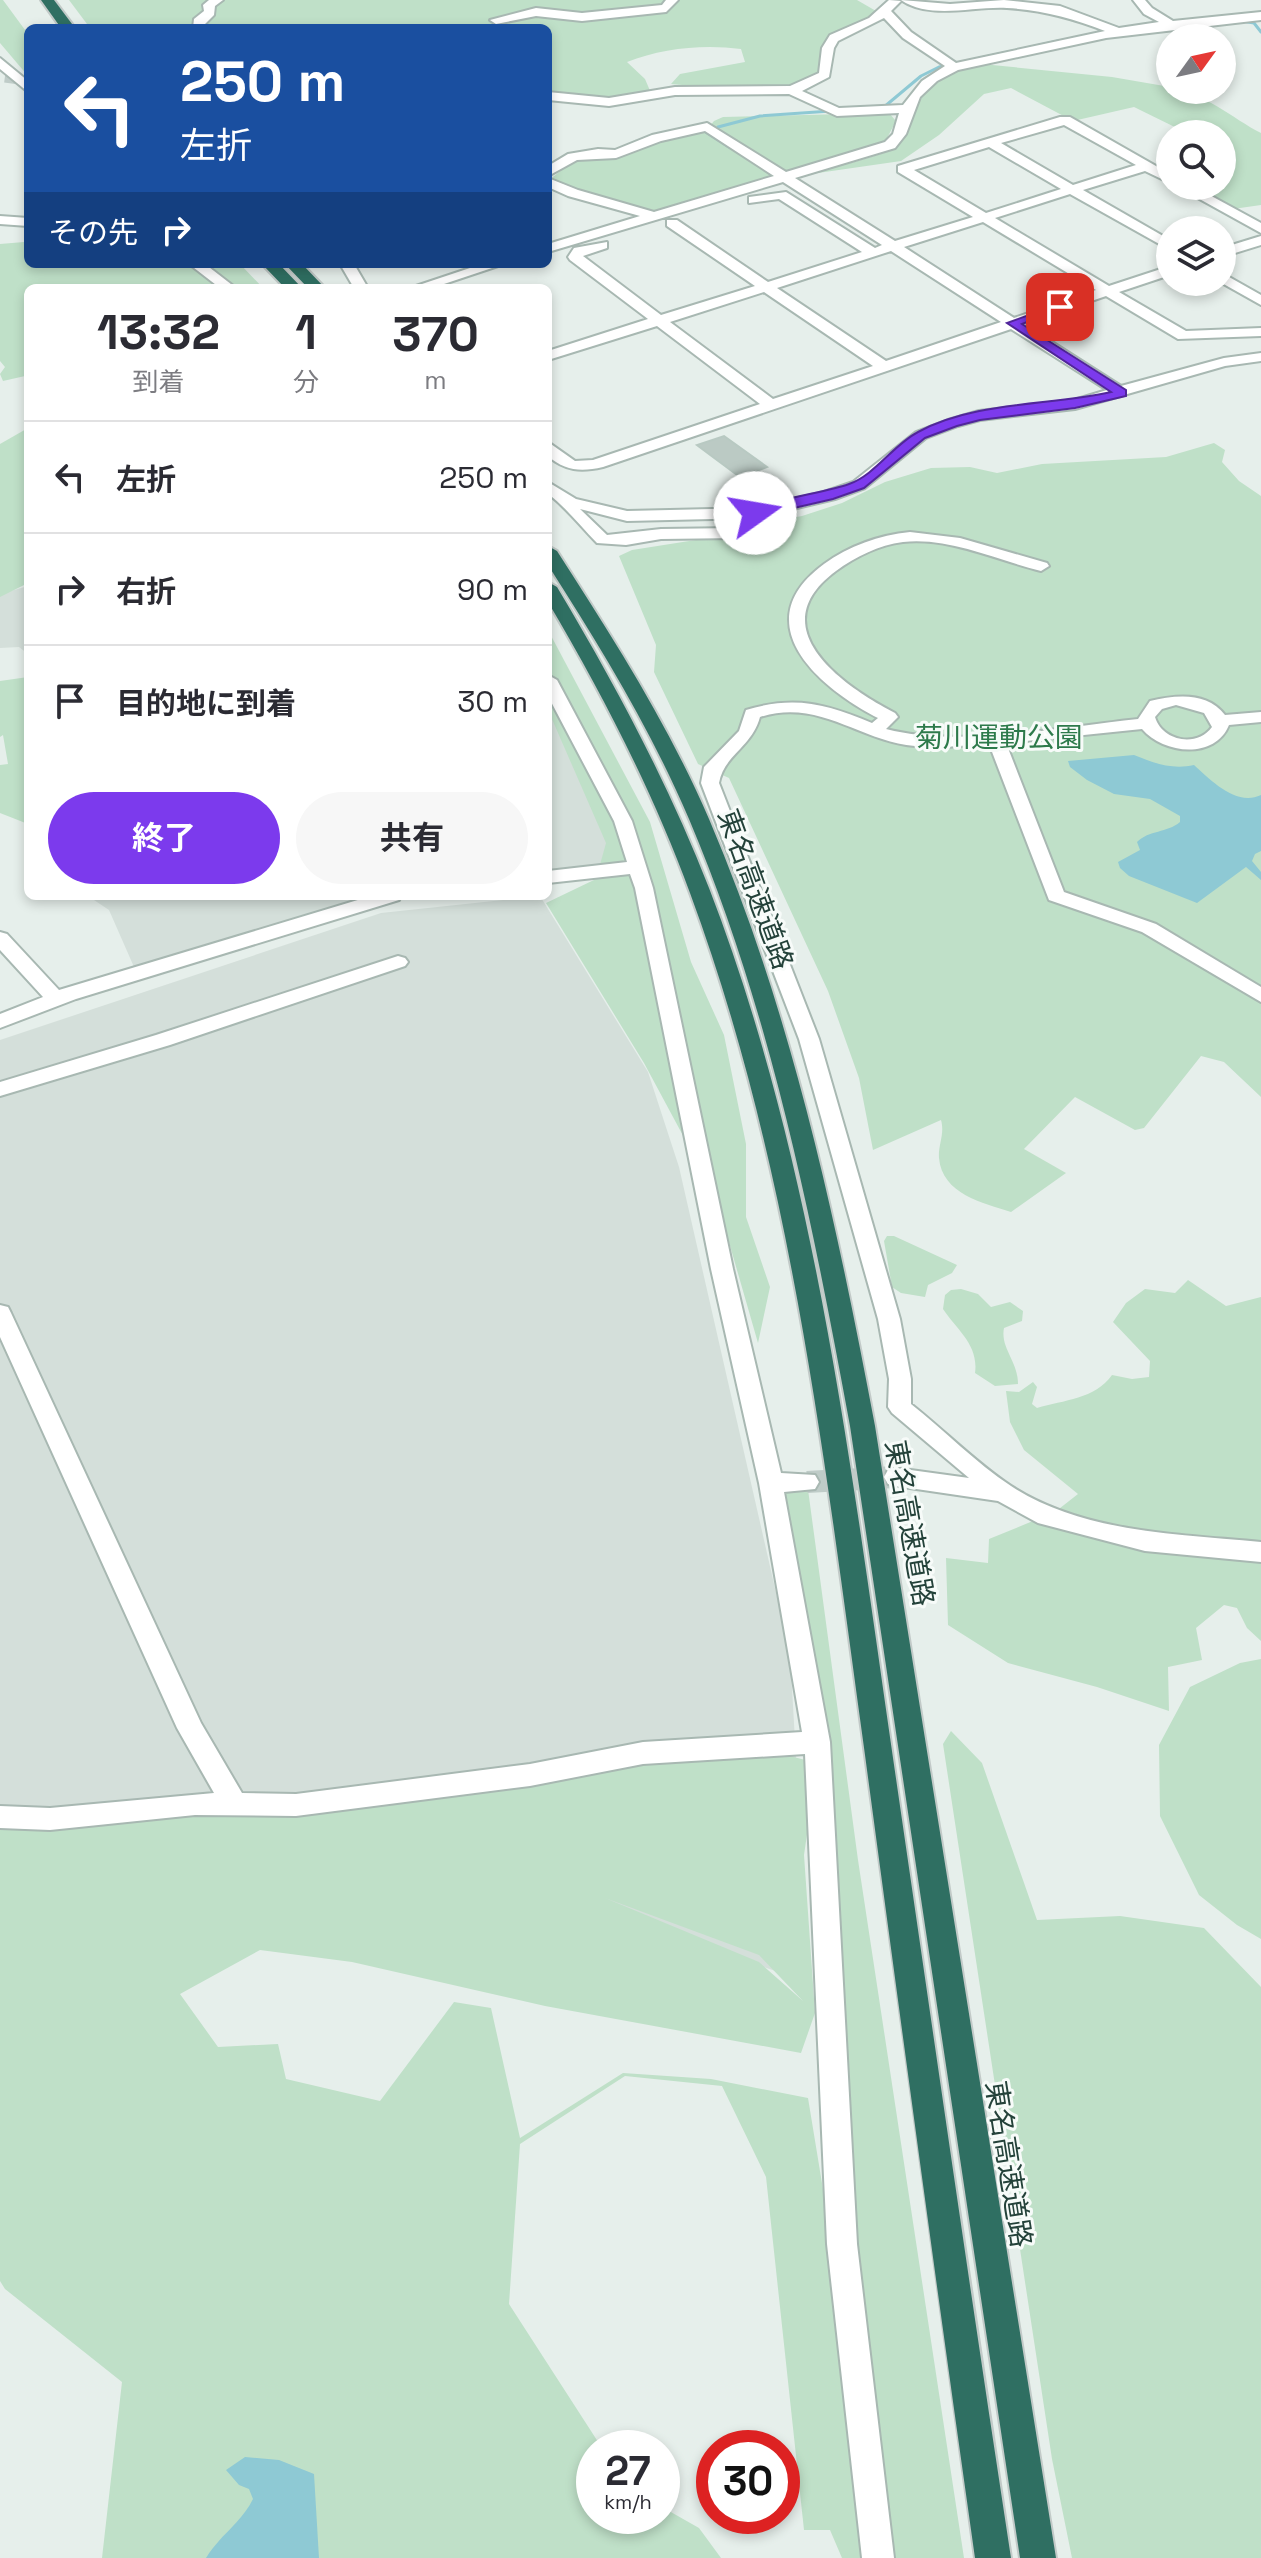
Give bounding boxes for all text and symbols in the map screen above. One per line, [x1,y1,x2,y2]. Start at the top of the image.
north arrow [1156,24,1236,104]
map controls [1156,24,1236,296]
text: 250 m [180,46,345,117]
icon: left [48,56,152,160]
button: search [1156,120,1236,200]
text: 左折 [180,123,252,169]
icon: right [154,208,198,252]
text: その先 [48,213,138,252]
button: layers [1156,216,1236,296]
pin [1026,273,1094,341]
icon: arrive [1038,285,1082,329]
text: 13:32 [97,302,220,363]
text: 1 [295,302,317,363]
text: 370 [392,304,479,365]
text: m [424,363,447,397]
text: 到着 [133,365,185,399]
text: 分 [293,365,319,399]
icon: left [48,455,92,499]
text: 250 m [439,458,528,497]
text: 左折 [116,460,176,499]
position arrow [713,471,797,555]
icon: right [48,567,92,611]
text: 90 m [457,570,528,609]
text: 右折 [116,572,176,611]
icon: arrive [48,679,92,723]
text: 30 m [457,682,528,721]
text: 目的地に到着 [116,684,296,723]
park label: 菊川運動公園 [915,719,1083,755]
button: 終了 [48,792,280,884]
button: 共有 [296,792,528,884]
street label: 東名高速道路 [710,804,802,974]
street label: 東名高速道路 [878,1437,942,1609]
street label: 東名高速道路 [978,2078,1040,2250]
speed limit sign: 30 [696,2430,800,2534]
text: 27 [605,2446,651,2497]
text: km/h [604,2489,652,2515]

